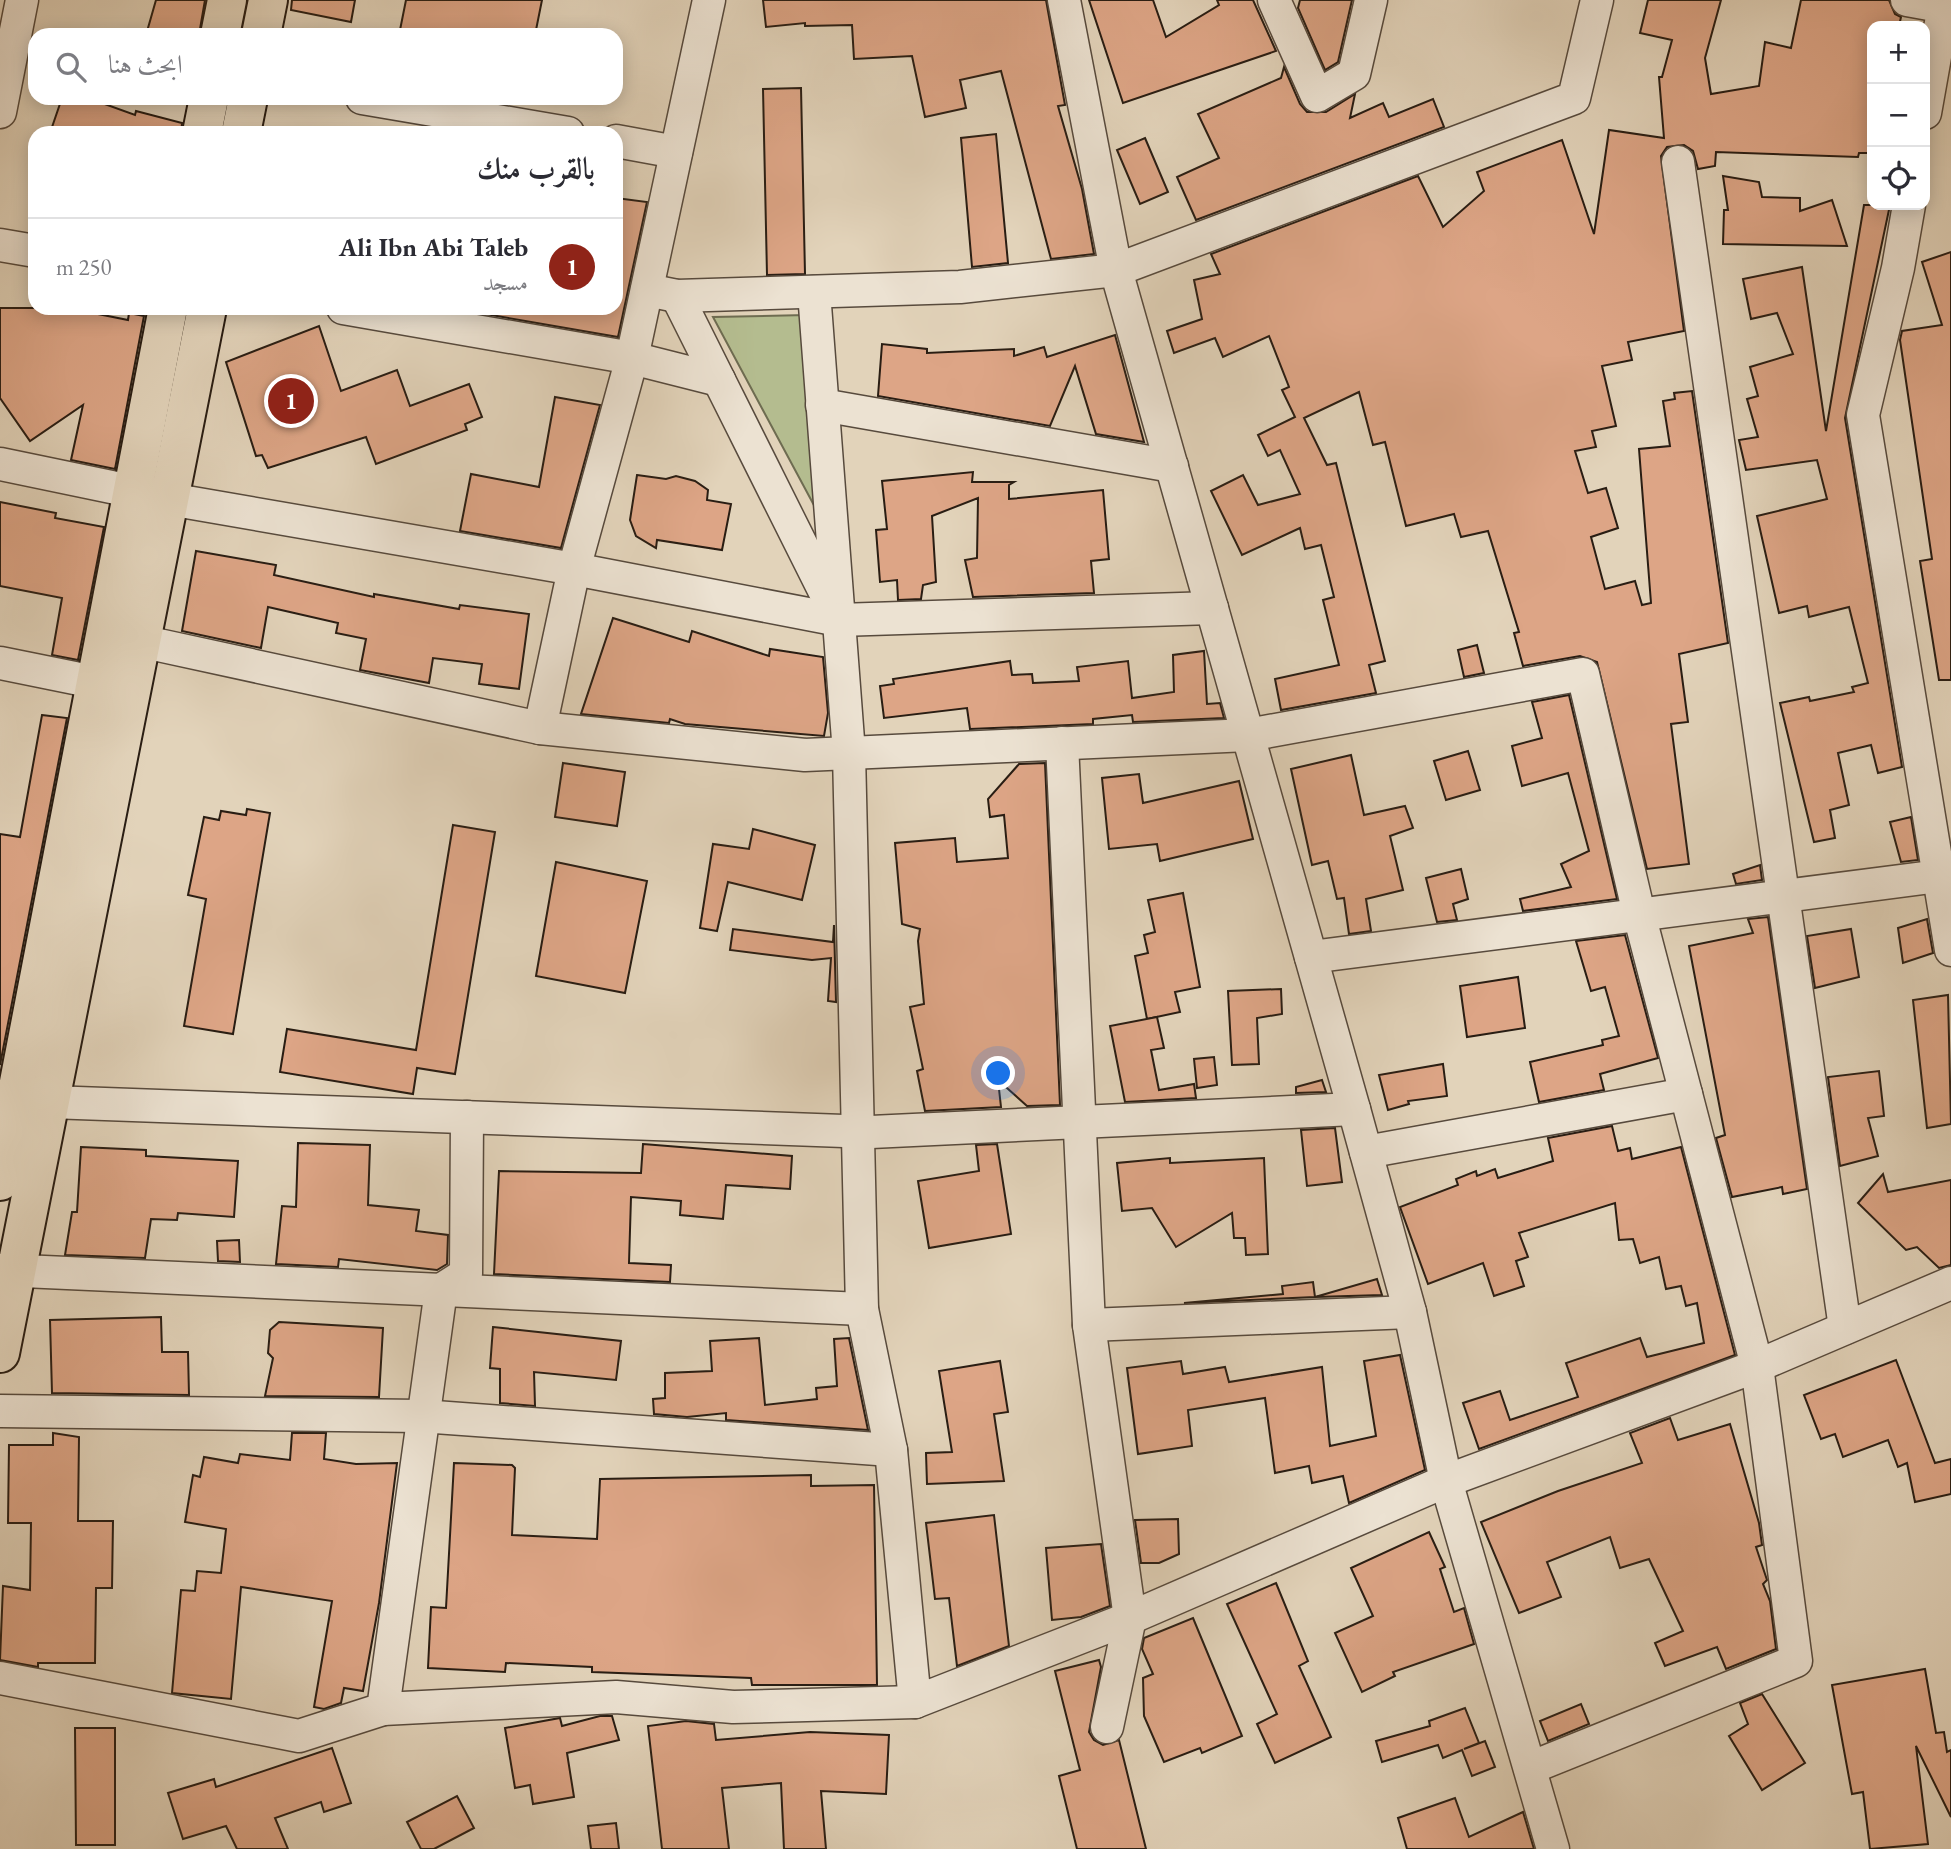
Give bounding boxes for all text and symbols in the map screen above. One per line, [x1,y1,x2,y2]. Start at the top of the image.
map controls [1867,21,1930,210]
button: + [1867,21,1930,84]
search box [28,28,623,105]
text: ابحث هنا [108,47,183,81]
icon: search [52,48,90,86]
button: − [1867,84,1930,147]
button: locate [1867,147,1930,210]
text: بالقرب منك [477,149,595,188]
text: Ali Ibn Abi Taleb [339,230,528,264]
text: 250 m [56,252,112,282]
text: 1 [566,252,578,282]
text: مسجد [483,267,528,297]
pin: 1 [268,375,314,427]
your location [981,1056,1015,1090]

